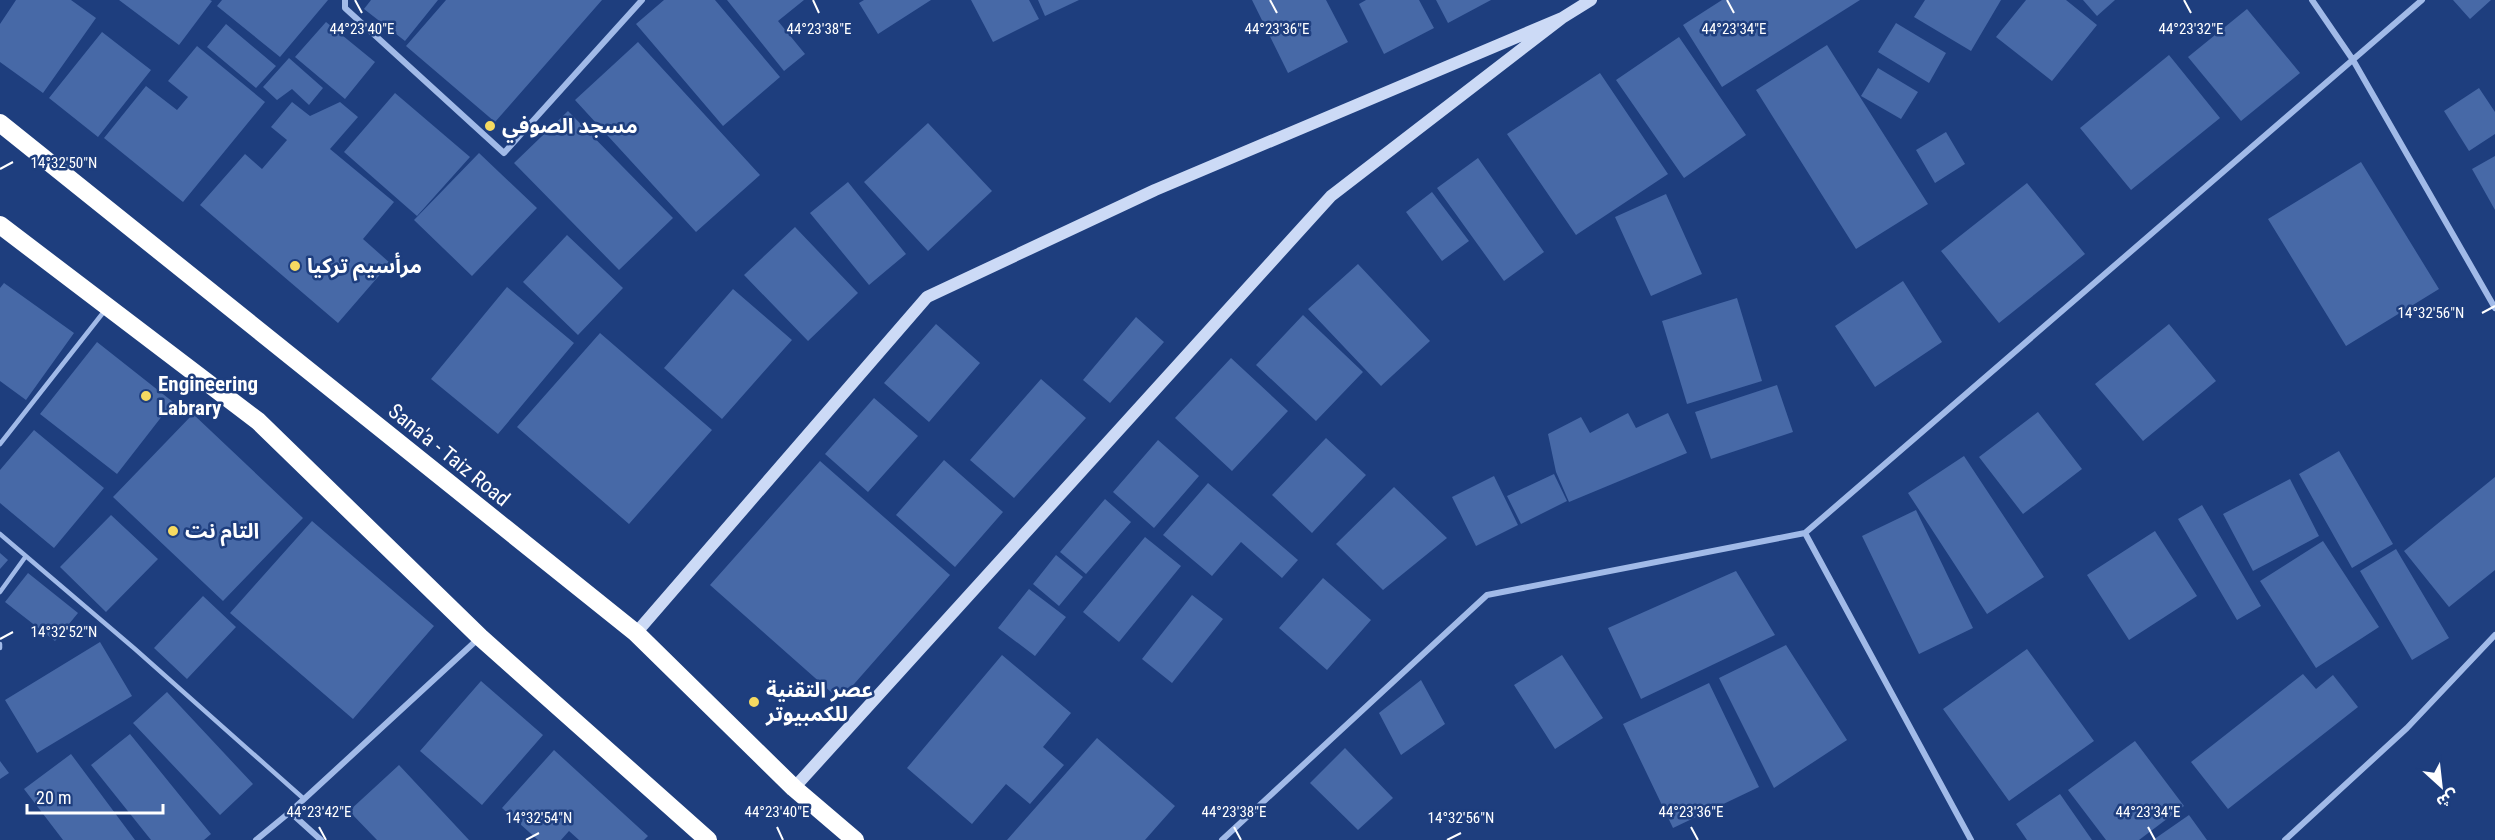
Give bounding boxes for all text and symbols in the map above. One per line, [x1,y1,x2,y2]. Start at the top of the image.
text: 44°23'40"E [330,20,394,38]
text: 44°23'38"E [787,20,851,38]
text: 44°23'36"E [1245,20,1309,38]
text: 44°23'34"E [1702,20,1766,38]
text: 44°23'32"E [2159,20,2223,38]
place label: مسجد الصوفي [502,114,638,143]
marker: مسجد الصوفي [483,119,497,133]
text: 14°32'50"N [31,154,97,172]
place label: مرأسيم تركيا [307,252,422,281]
marker: مرأسيم تركيا [288,259,302,273]
text: 14°32'56"N [2398,304,2464,322]
place label: Engineering Labrary [158,372,258,420]
marker: Engineering Labrary [139,389,153,403]
street label: Sana'a - Taiz Road [384,399,514,511]
place label: التام نت [185,519,259,547]
marker: التام نت [166,524,180,538]
text: 14°32'52"N [31,623,97,641]
place label: عصر التقنية للكمبيوتر [765,678,873,726]
marker: عصر التقنية للكمبيوتر [747,695,761,709]
north arrow [2411,756,2471,816]
scale bar [27,777,164,815]
text: ش [2433,785,2462,812]
text: 20 m [36,787,71,808]
text: 44°23'42"E [287,803,351,821]
text: 44°23'40"E [745,803,809,821]
text: 44°23'38"E [1202,803,1266,821]
text: 44°23'36"E [1659,803,1723,821]
text: 44°23'34"E [2116,803,2180,821]
text: 14°32'54"N [506,809,572,827]
text: 14°32'56"N [1428,809,1494,827]

